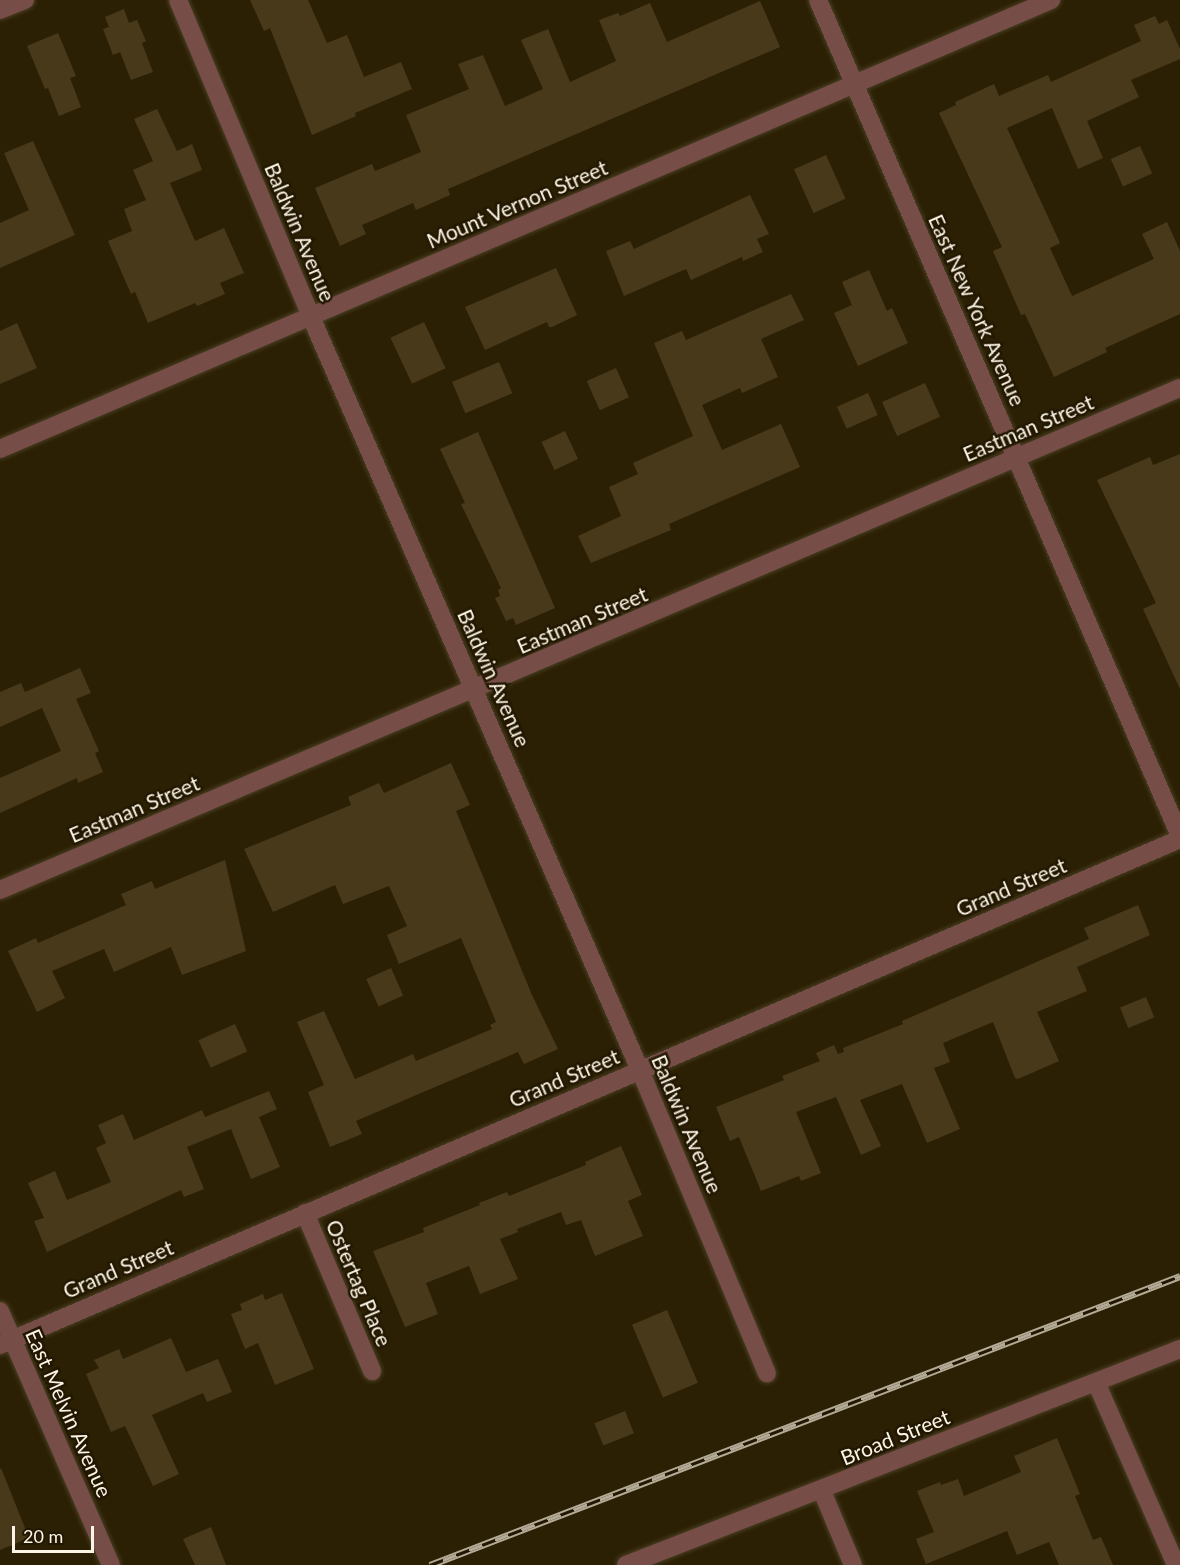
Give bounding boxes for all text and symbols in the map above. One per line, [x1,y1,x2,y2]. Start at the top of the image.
street label: Mount Vernon Street [422,154,612,254]
street label: Baldwin Avenue [259,159,341,305]
street label: East New York Avenue [923,209,1031,411]
street label: Eastman Street [959,389,1097,467]
street label: Eastman Street [513,581,651,659]
street label: Baldwin Avenue [452,605,536,751]
street label: Eastman Street [65,770,203,848]
street label: Grand Street [952,852,1070,922]
street label: Grand Street [505,1043,623,1113]
street label: Baldwin Avenue [646,1051,728,1197]
street label: Ostertag Place [321,1216,397,1350]
street label: Grand Street [59,1234,177,1304]
street label: East Melvin Avenue [20,1325,118,1501]
street label: Broad Street [837,1404,953,1470]
scale bar [15,1514,98,1552]
text: 20 m [23,1525,63,1547]

